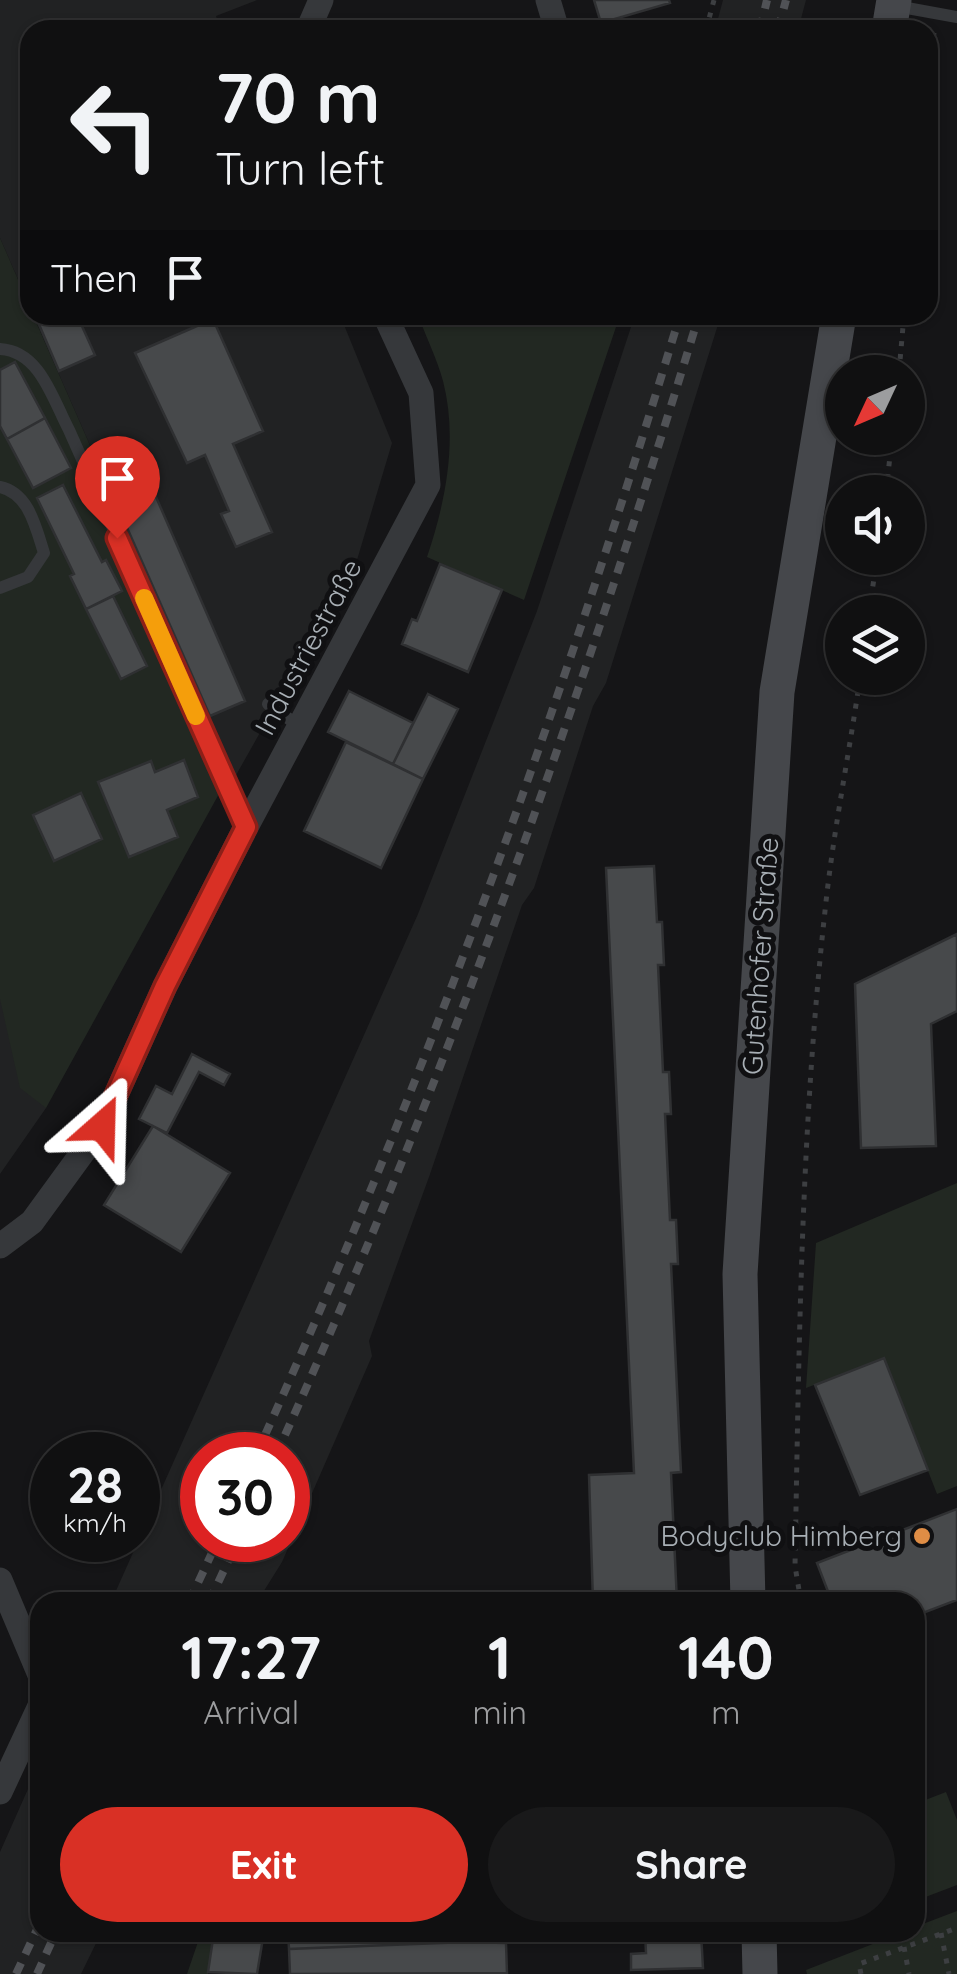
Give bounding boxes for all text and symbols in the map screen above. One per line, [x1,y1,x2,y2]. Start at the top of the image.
text: 70 m [215,53,381,141]
icon: left [50,60,180,190]
text: Turn left [215,140,385,196]
icon: arrive [158,250,213,305]
text: Then [50,254,138,302]
north arrow [825,355,925,455]
map controls [825,355,925,695]
pin [75,436,160,539]
icon: arrive [90,451,145,506]
button: sound [825,475,925,575]
street label: Industriestraße [246,553,369,741]
button: layers [825,595,925,695]
street label: Gutenhofer Straße [734,836,785,1076]
position arrow [50,1074,154,1178]
speed limit sign: 30 [180,1432,310,1562]
text: 28 [67,1453,123,1516]
text: km/h [63,1507,127,1538]
place label: Bodyclub Himberg [660,1518,902,1553]
marker: Bodyclub Himberg [911,1525,933,1547]
text: 17:27 [181,1619,321,1694]
text: 1 [488,1619,511,1694]
text: 140 [678,1619,774,1694]
text: Arrival [203,1692,299,1732]
text: min [472,1692,527,1732]
text: m [711,1692,741,1732]
button: Exit [60,1807,468,1922]
button: Share [488,1807,895,1922]

